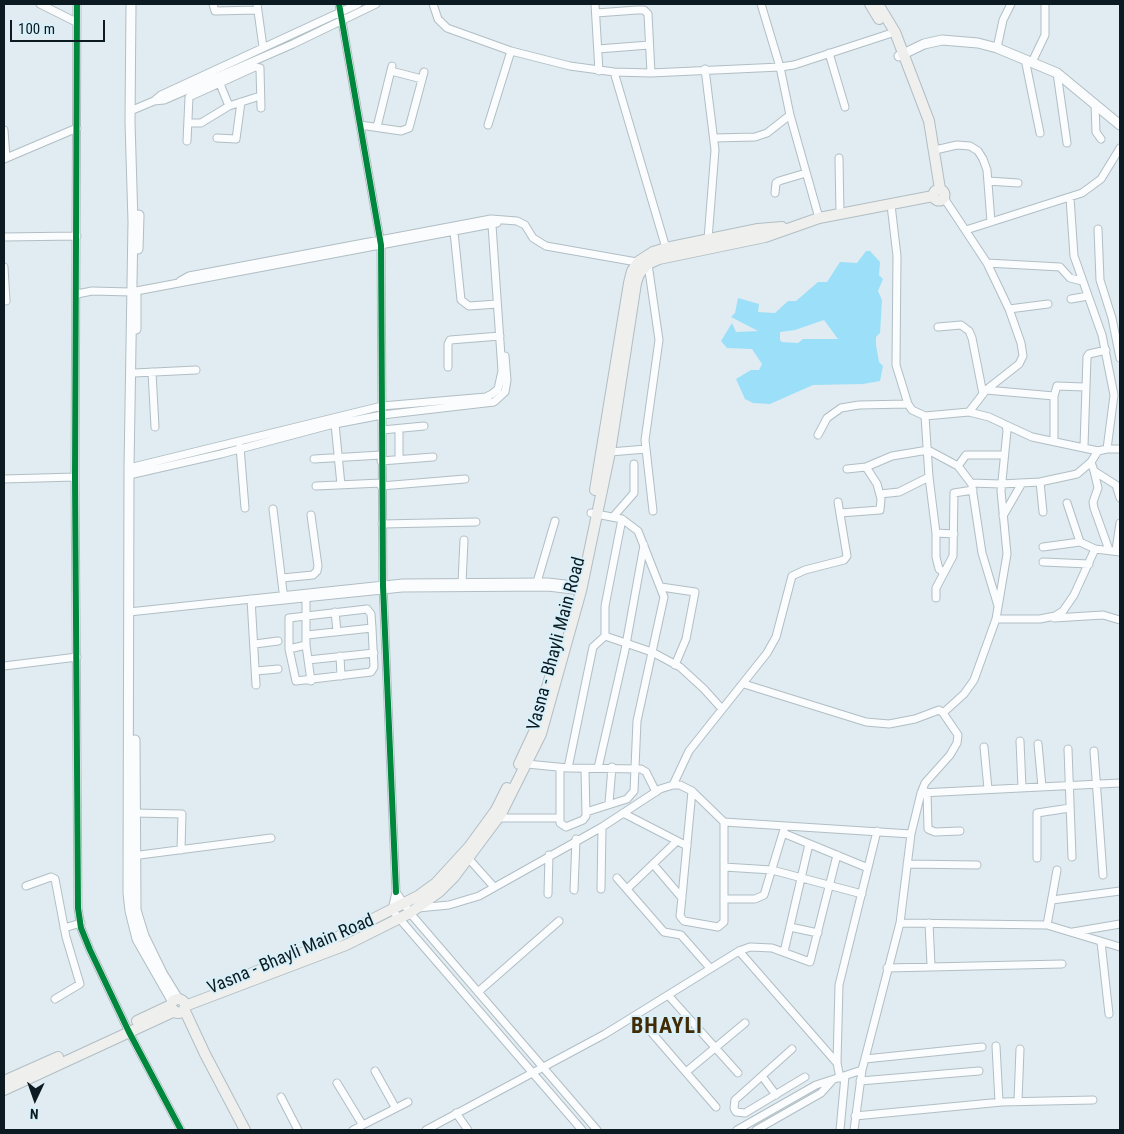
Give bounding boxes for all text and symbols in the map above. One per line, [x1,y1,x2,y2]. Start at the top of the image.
scale bar [12,10,108,42]
text: 100 m [18,20,55,38]
street label: Vasna - Bhayli Main Road [523,555,591,733]
street label: Vasna - Bhayli Main Road [204,910,378,1000]
district label: BHAYLI [630,1014,704,1040]
north arrow [10,1074,60,1124]
text: N [30,1106,39,1122]

